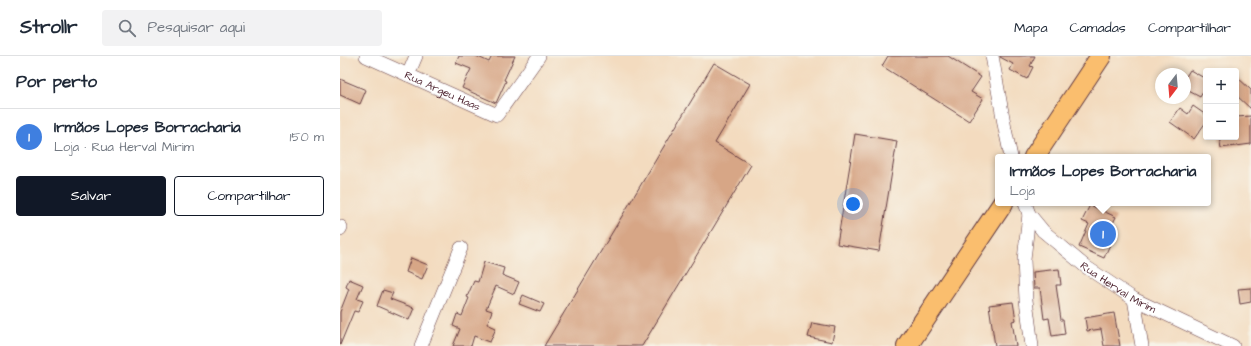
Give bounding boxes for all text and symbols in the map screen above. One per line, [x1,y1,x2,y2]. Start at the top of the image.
search box [102,10,382,46]
text: Strollr [20,14,78,41]
icon: search [116,17,138,39]
text: Pesquisar aqui [148,17,245,38]
text: Mapa [1014,18,1048,38]
text: Camadas [1070,18,1126,38]
text: Compartilhar [1148,18,1231,38]
street label: Rua Argeu Haas [402,67,483,115]
north arrow [1155,68,1191,104]
map controls [1203,68,1239,140]
button: + [1203,68,1239,104]
text: Por perto [16,70,97,94]
button: − [1203,104,1239,140]
text: Irmãos Lopes Borracharia [54,117,241,138]
text: 1 [28,128,30,146]
text: 150 m [290,128,324,146]
text: Loja · Rua Herval Mirim [54,138,194,156]
popup [995,154,1211,206]
text: Irmãos Lopes Borracharia [1010,161,1196,182]
button: Salvar [16,176,166,216]
button: Compartilhar [174,176,324,216]
text: Loja [1010,182,1035,200]
your location [843,194,863,214]
pin: 1 [1090,219,1116,249]
street label: Rua Herval Mirim [1077,258,1159,317]

